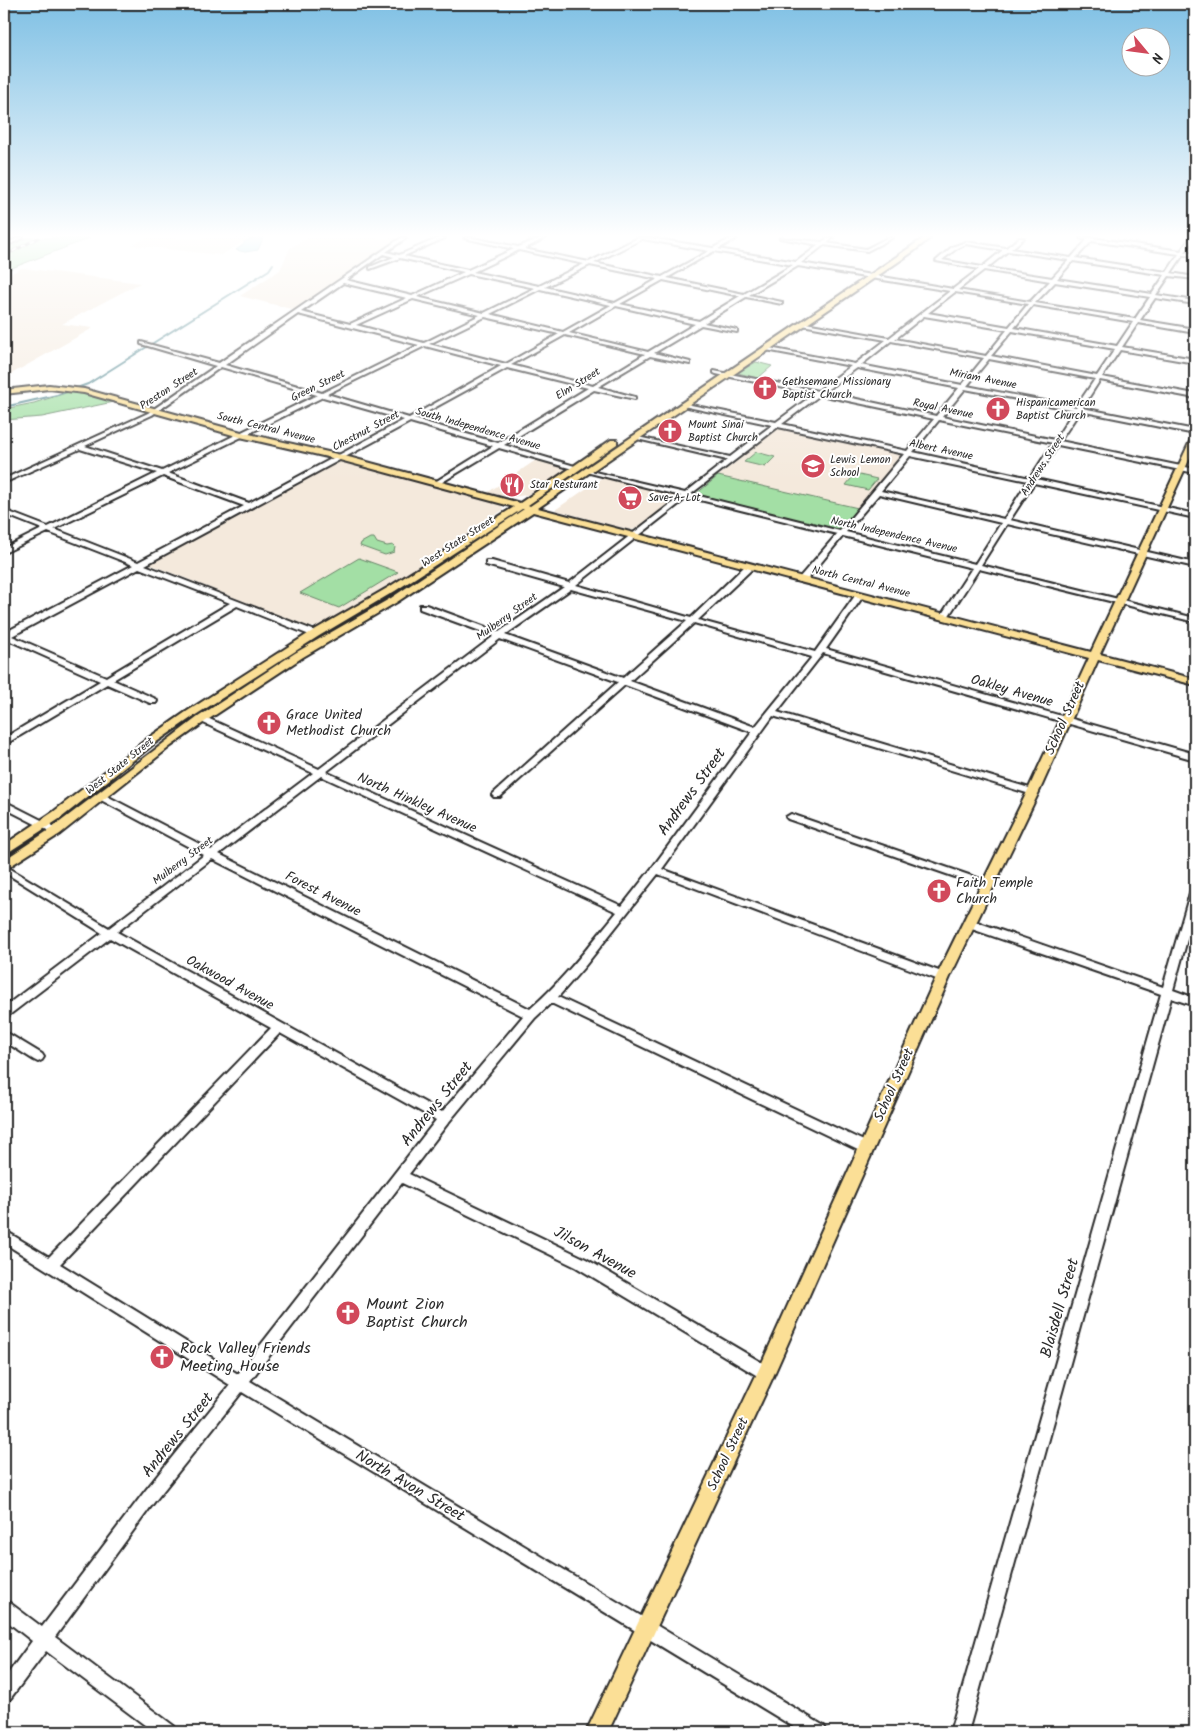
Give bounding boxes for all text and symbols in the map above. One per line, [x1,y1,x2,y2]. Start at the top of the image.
north arrow [1122,28,1172,78]
text: N [1145,49,1168,67]
street label: Preston Street [136,363,202,415]
street label: Elm Street [552,363,605,405]
street label: Miriam Avenue [948,364,1018,394]
street label: Green Street [288,365,349,407]
place label: Gethsemane Missionary Baptist Church [782,373,892,404]
church icon: Gethsemane Missionary Baptist Church [752,375,778,401]
street label: Royal Avenue [911,394,975,424]
place label: Hispanicamerican Baptist Church [1016,394,1096,425]
church icon: Hispanicamerican Baptist Church [985,396,1011,422]
street label: South Independence Avenue [413,403,543,455]
street label: Chestnut Street [329,405,404,456]
street label: South Central Avenue [215,407,317,449]
place label: Mount Sinai Baptist Church [688,416,758,447]
church icon: Mount Sinai Baptist Church [657,418,683,444]
street label: Andrews Street [1016,430,1070,500]
street label: Albert Avenue [907,434,975,466]
place label: Lewis Lemon School [830,451,891,482]
school or university icon: Lewis Lemon School [800,453,826,479]
restaurant icon: Star Resturant [499,472,525,498]
place label: Star Resturant [530,476,599,494]
supermarket icon: Save-A-Lot [617,485,643,511]
place label: Save-A-Lot [648,489,701,507]
street label: West State Street [418,511,499,572]
street label: North Independence Avenue [829,512,959,558]
street label: North Central Avenue [810,561,912,603]
street label: Mulberry Street [473,588,542,645]
street label: Oakley Avenue [968,669,1056,713]
street label: School Street [1039,677,1091,758]
place label: Grace United Methodist Church [286,704,391,742]
church icon: Grace United Methodist Church [256,710,282,736]
street label: West State Street [82,732,159,799]
street label: Andrews Street [652,742,733,841]
street label: North Hinkley Avenue [354,767,481,840]
street label: Mulberry Street [149,832,218,890]
street label: Forest Avenue [281,865,366,923]
place label: Faith Temple Church [956,872,1034,910]
church icon: Faith Temple Church [926,878,952,904]
street label: Oakwood Avenue [182,950,279,1017]
street label: School Street [868,1044,920,1125]
street label: Andrews Street [395,1055,480,1152]
street label: Jilson Avenue [549,1220,641,1286]
street label: Blaisdell Street [1034,1255,1086,1361]
place label: Mount Zion Baptist Church [366,1292,468,1335]
church icon: Mount Zion Baptist Church [335,1300,361,1326]
place label: Rock Valley Friends Meeting House [180,1336,311,1379]
church icon: Rock Valley Friends Meeting House [149,1344,175,1370]
street label: Andrews Street [136,1386,221,1483]
street label: School Street [701,1413,755,1494]
street label: North Avon Street [350,1443,470,1529]

